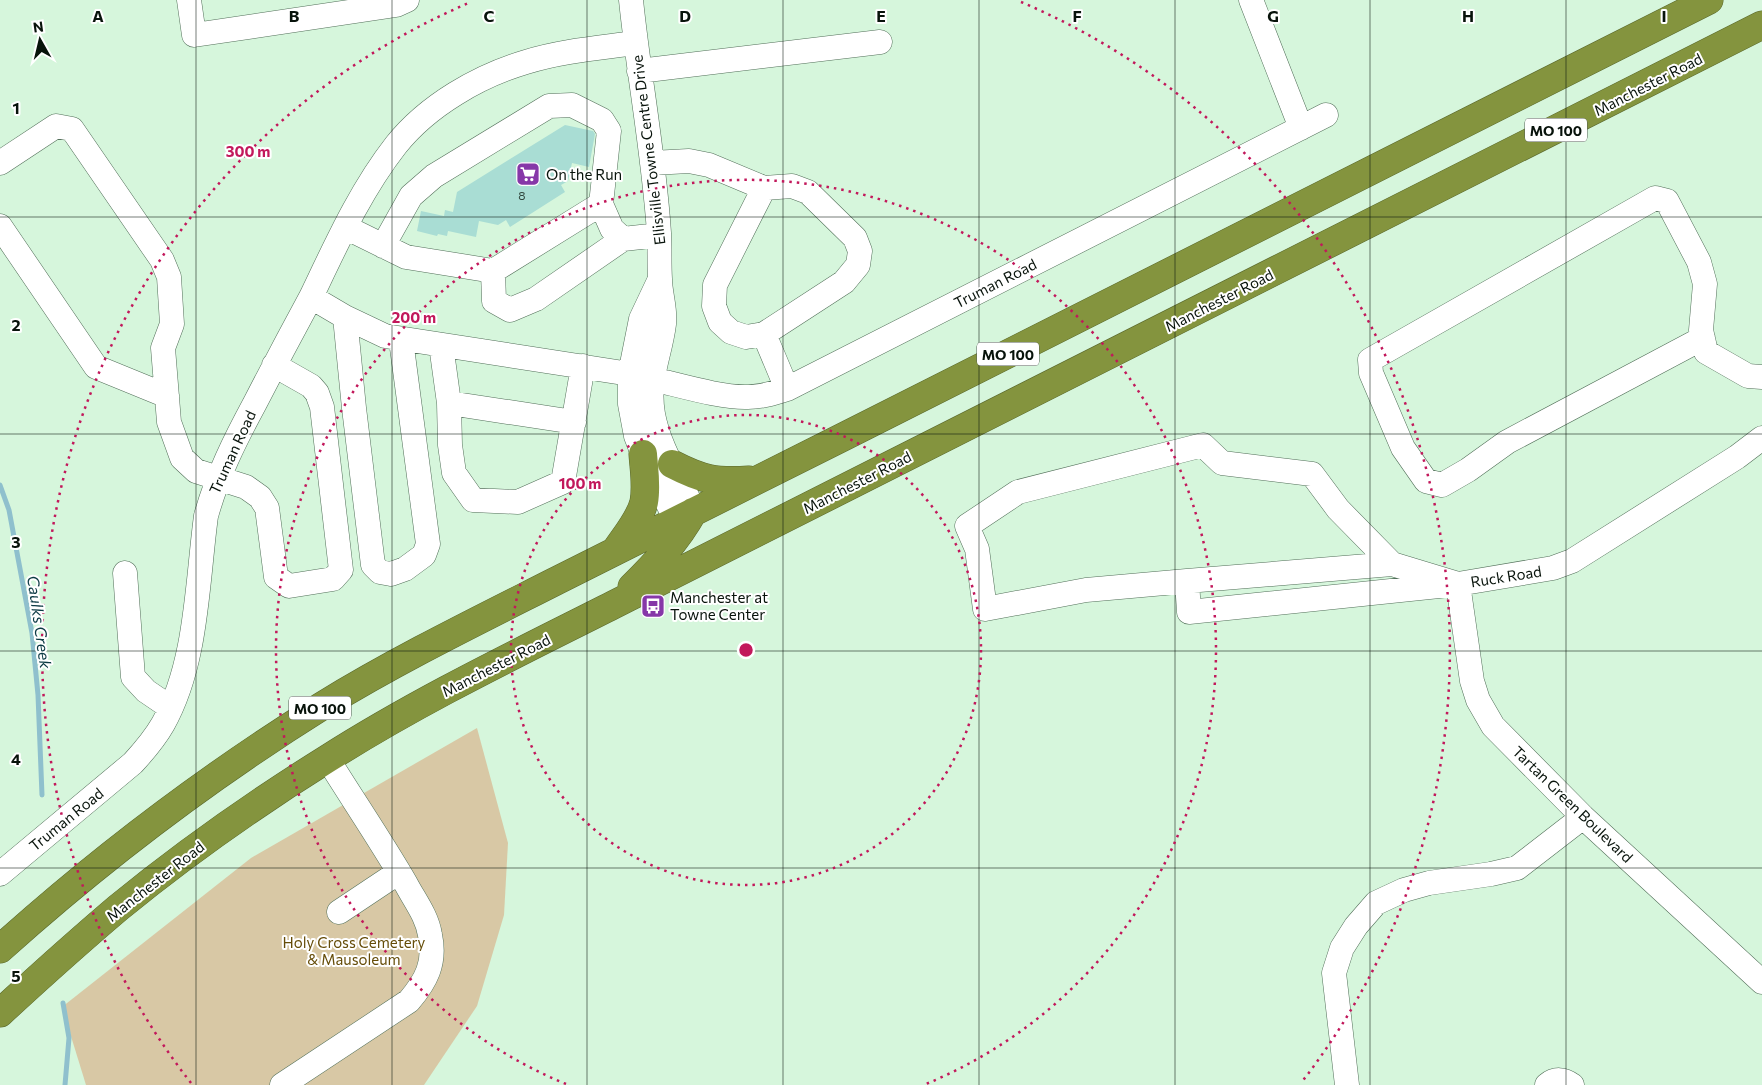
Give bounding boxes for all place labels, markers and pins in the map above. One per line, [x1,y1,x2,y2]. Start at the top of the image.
supermarket icon: On the Run [515,161,541,187]
place label: On the Run [546,165,622,183]
place label: Manchester at Towne Center [670,588,768,623]
bus stop icon: Manchester at Towne Center [640,593,666,619]
centre of rings [737,641,755,659]

